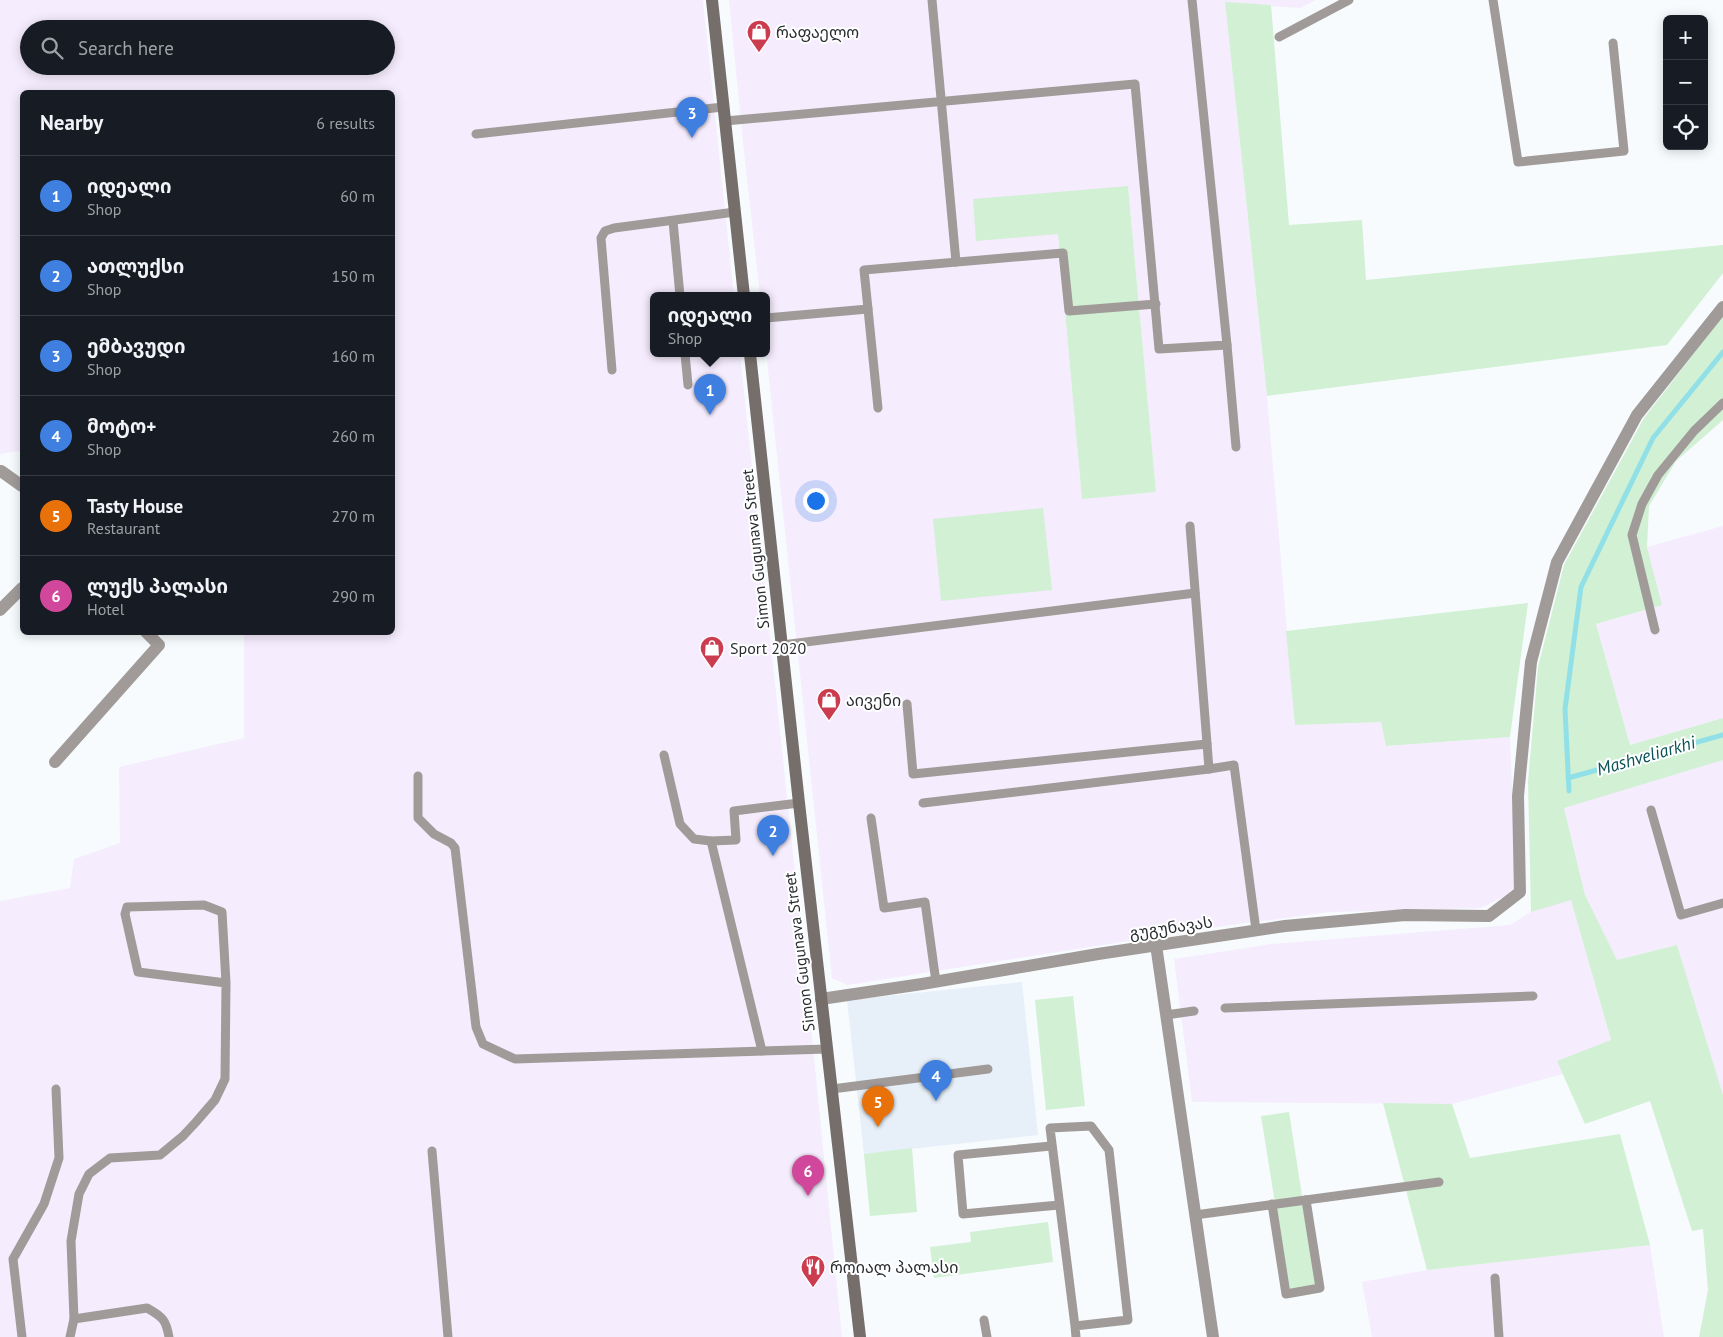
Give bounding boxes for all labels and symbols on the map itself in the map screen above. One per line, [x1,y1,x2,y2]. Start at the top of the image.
shop icon: რაფაელო [746,19,772,53]
place label: რაფაელო [776,22,859,43]
pin: 3 [676,97,708,138]
pin: 1 [694,374,726,415]
street label: Simon Gugunava Street [737,468,773,630]
your location [803,488,829,514]
shop icon: Sport 2020 [699,635,725,669]
place label: Sport 2020 [730,638,807,658]
shop icon: აივენი [816,687,842,721]
place label: აივენი [846,690,901,710]
water label: Mashveliarkhi [1594,730,1699,781]
pin: 2 [757,815,789,856]
street label: Simon Gugunava Street [779,871,819,1033]
street label: გუგუნავას [1128,911,1214,943]
pin: 4 [920,1060,952,1101]
pin: 5 [862,1086,894,1127]
pin: 6 [792,1155,824,1196]
restaurant icon: როიალ პალასი [800,1254,826,1288]
place label: როიალ პალასი [830,1257,958,1278]

